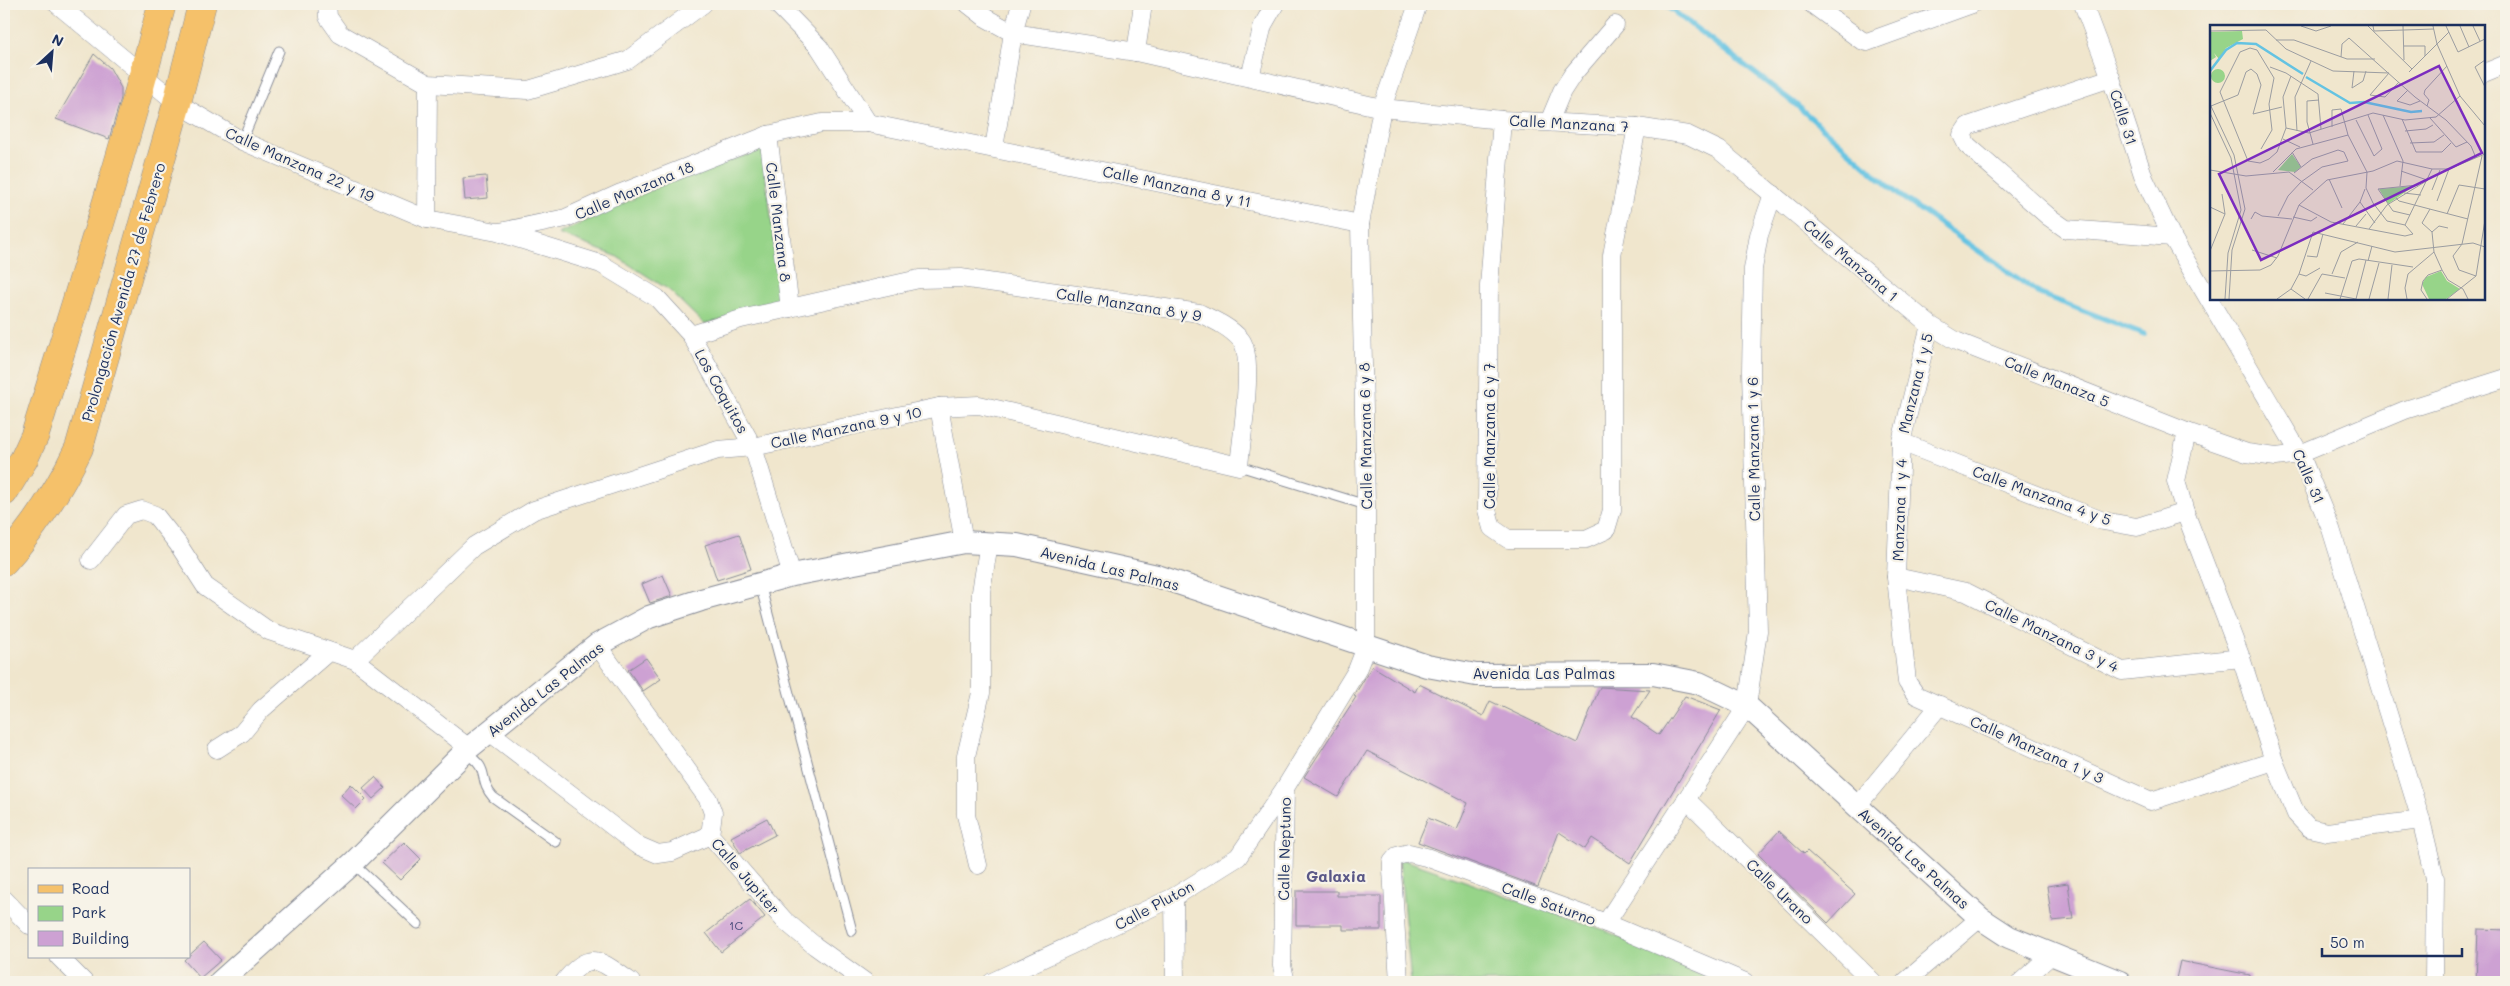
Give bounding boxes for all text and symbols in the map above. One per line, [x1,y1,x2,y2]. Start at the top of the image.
inset map [2210,25,2485,300]
north arrow [28,28,78,78]
text: N [49,29,67,51]
street label: Calle 31 [2106,87,2142,147]
street label: Calle Manzana 7 [1509,110,1629,136]
street label: Calle Manzana 22 y 19 [222,122,378,206]
street label: Calle Manzana 18 [572,156,696,224]
street label: Prolongación Avenida 27 de Febrero [76,160,170,424]
street label: Calle Manzana 8 y 11 [1101,160,1253,212]
street label: Calle Manzana 8 [762,161,796,283]
street label: Calle Manzana 1 [1799,214,1903,306]
street label: Calle Manzana 8 y 9 [1055,283,1203,325]
street label: Manzana 1 y 5 [1893,331,1937,435]
street label: Los Coquitos [691,345,753,437]
street label: Calle Manaza 5 [2001,351,2113,411]
street label: Calle Manzana 6 y 8 [1354,362,1376,510]
street label: Calle Manzana 6 y 7 [1479,363,1499,509]
street label: Calle Manzana 1 y 6 [1742,377,1764,521]
street label: Calle Manzana 9 y 10 [769,401,923,453]
street label: Calle 31 [2288,446,2330,506]
street label: Manzana 1 y 4 [1887,458,1911,562]
street label: Calle Manzana 4 y 5 [1970,461,2114,529]
street label: Avenida Las Palmas [1038,541,1182,595]
street label: Calle Manzana 3 y 4 [1982,594,2122,676]
street label: Avenida Las Palmas [483,637,607,741]
street label: Avenida Las Palmas [1473,663,1615,683]
street label: Calle Manzana 1 y 3 [1967,711,2107,788]
street label: Calle Neptuno [1273,797,1295,901]
street label: Avenida Las Palmas [1854,803,1974,913]
street label: Calle Jupiter [707,833,785,919]
street label: Calle Urano [1742,854,1818,928]
district label: Galaxia [1306,865,1366,886]
legend [28,868,190,958]
street label: Calle Pluton [1111,876,1197,934]
street label: Calle Saturno [1499,877,1599,929]
text: Road [72,878,109,898]
text: Park [72,902,106,922]
house number: 1C [729,917,743,933]
scale bar [2322,926,2462,958]
text: Building [72,928,129,948]
text: 50 m [2330,932,2365,952]

